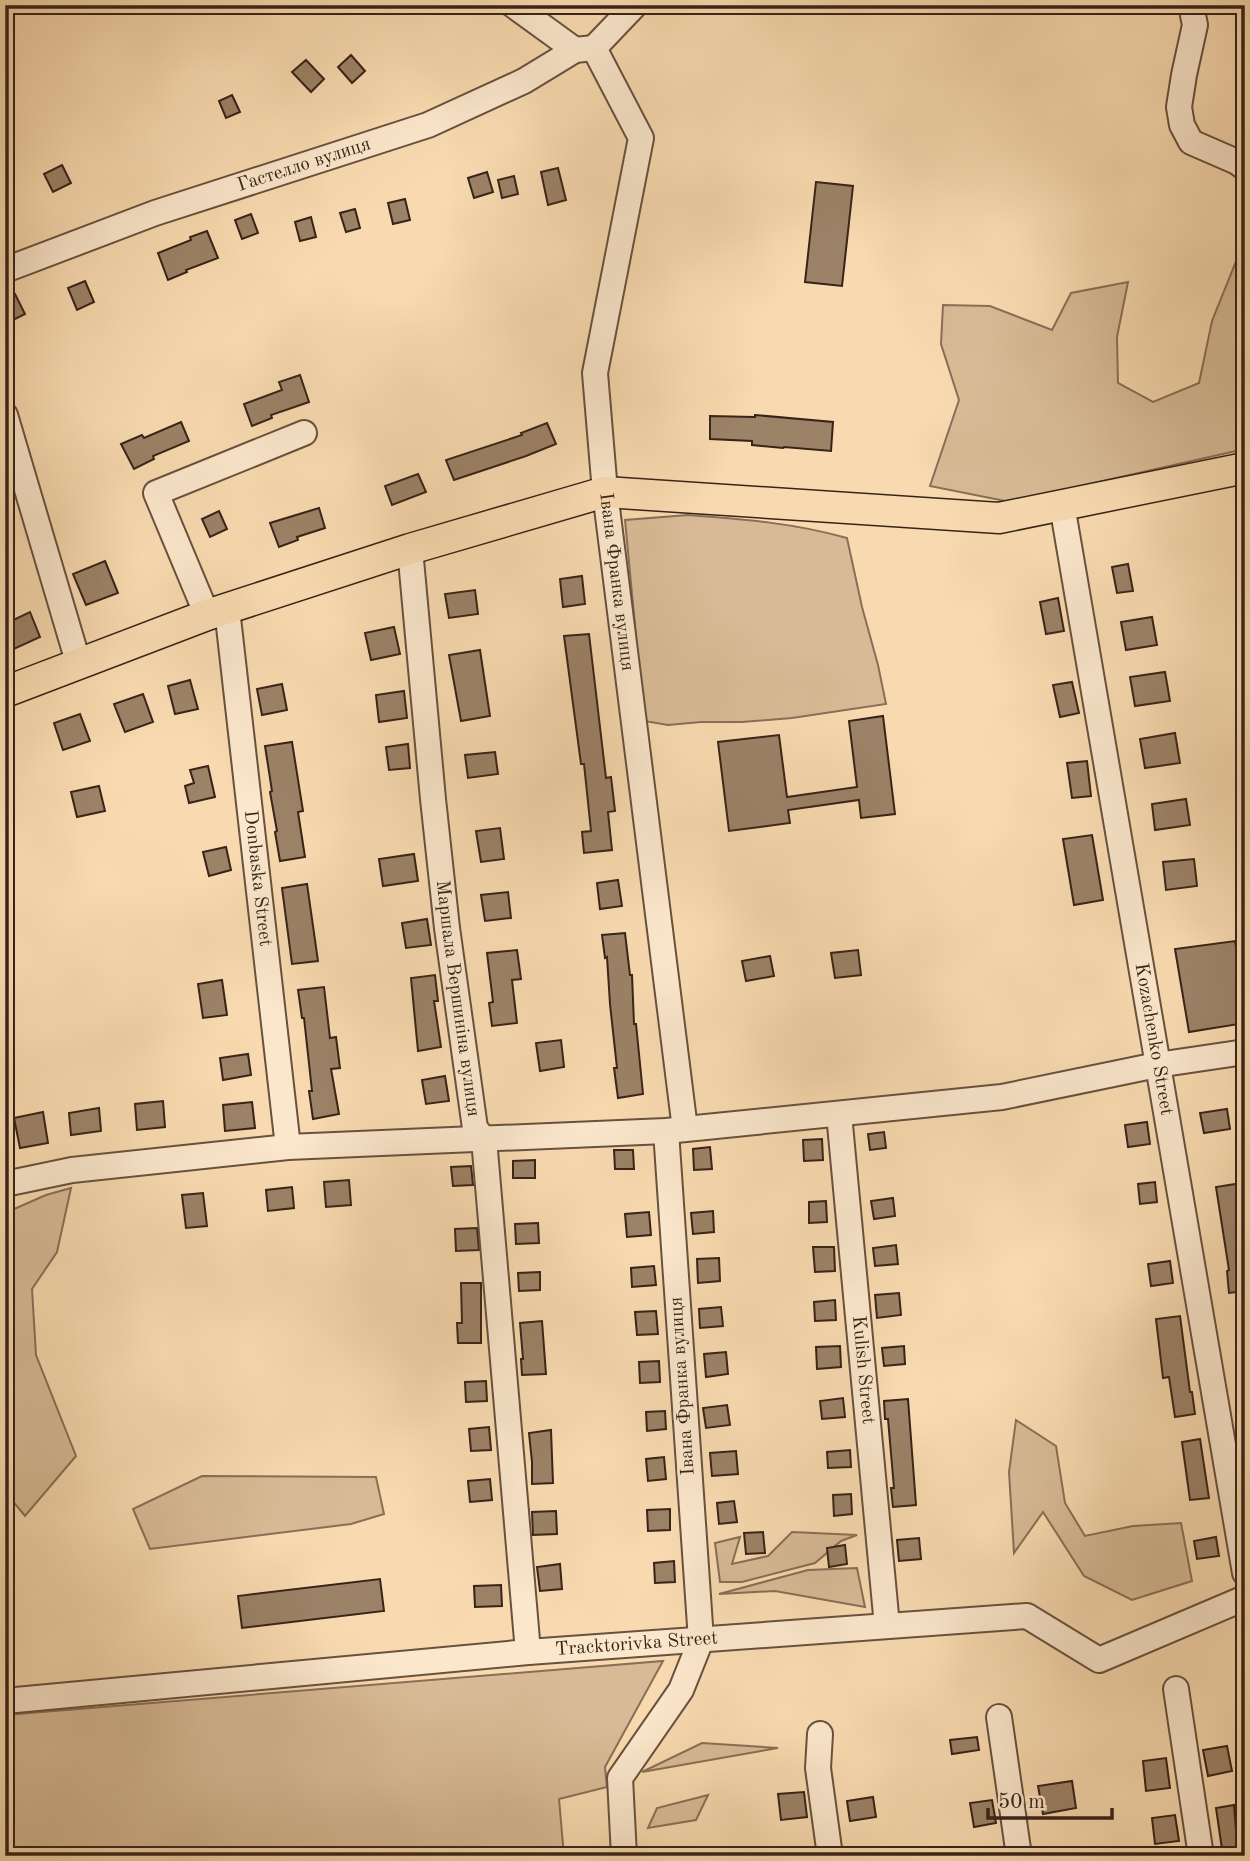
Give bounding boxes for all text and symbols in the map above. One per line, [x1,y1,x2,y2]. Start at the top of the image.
street label: Гастелло вулиця [235,135,373,195]
street label: Івана Франка вулиця [596,492,637,672]
street label: Donbaska Street [240,809,275,947]
street label: Маршала Вершиніна вулиця [432,879,483,1118]
street label: Kozachenko Street [1131,962,1176,1117]
street label: Івана Франка вулиця [667,1296,699,1476]
street label: Kulish Street [848,1315,878,1425]
street label: Tracktorivka Street [554,1629,718,1660]
scale bar [988,1777,1112,1821]
text: 50 m [998,1792,1045,1813]

